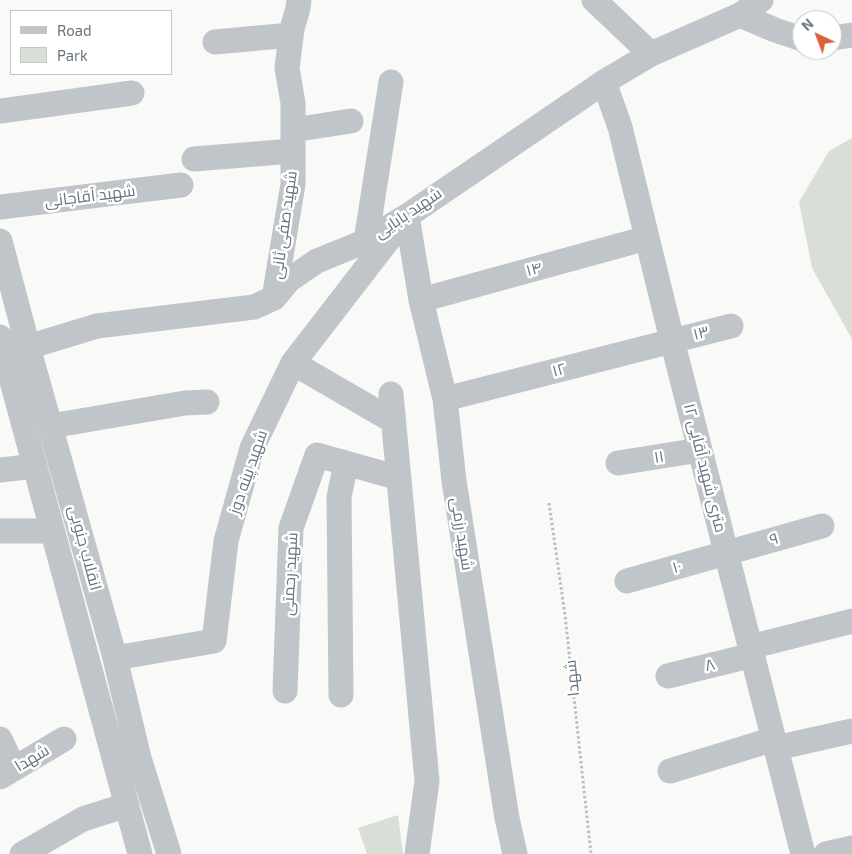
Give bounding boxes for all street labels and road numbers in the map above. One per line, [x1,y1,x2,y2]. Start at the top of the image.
street label: شهید صفی ثانی [267,170,301,280]
street label: شهید آقاجانی [43,181,137,211]
street label: شهید بابایی [371,184,445,242]
street label: ۱۴ [524,258,544,280]
street label: ۱۳ [691,322,711,344]
street label: ۱۲ [550,359,568,381]
street label: ۱۲ متری شهید آقایی [680,401,730,535]
street label: شهید پینه دوز [225,427,271,517]
street label: ۱۱ [653,447,665,467]
street label: شهید رزمی [447,496,477,572]
street label: انقلاب جنوبی [64,504,106,592]
street label: ۹ [767,529,781,549]
street label: شهید رحمتی [278,532,302,616]
street label: ۱۰ [670,557,684,577]
street label: ۸ [703,655,717,675]
street label: شهدا [561,659,583,697]
street label: شهدا [11,740,53,776]

